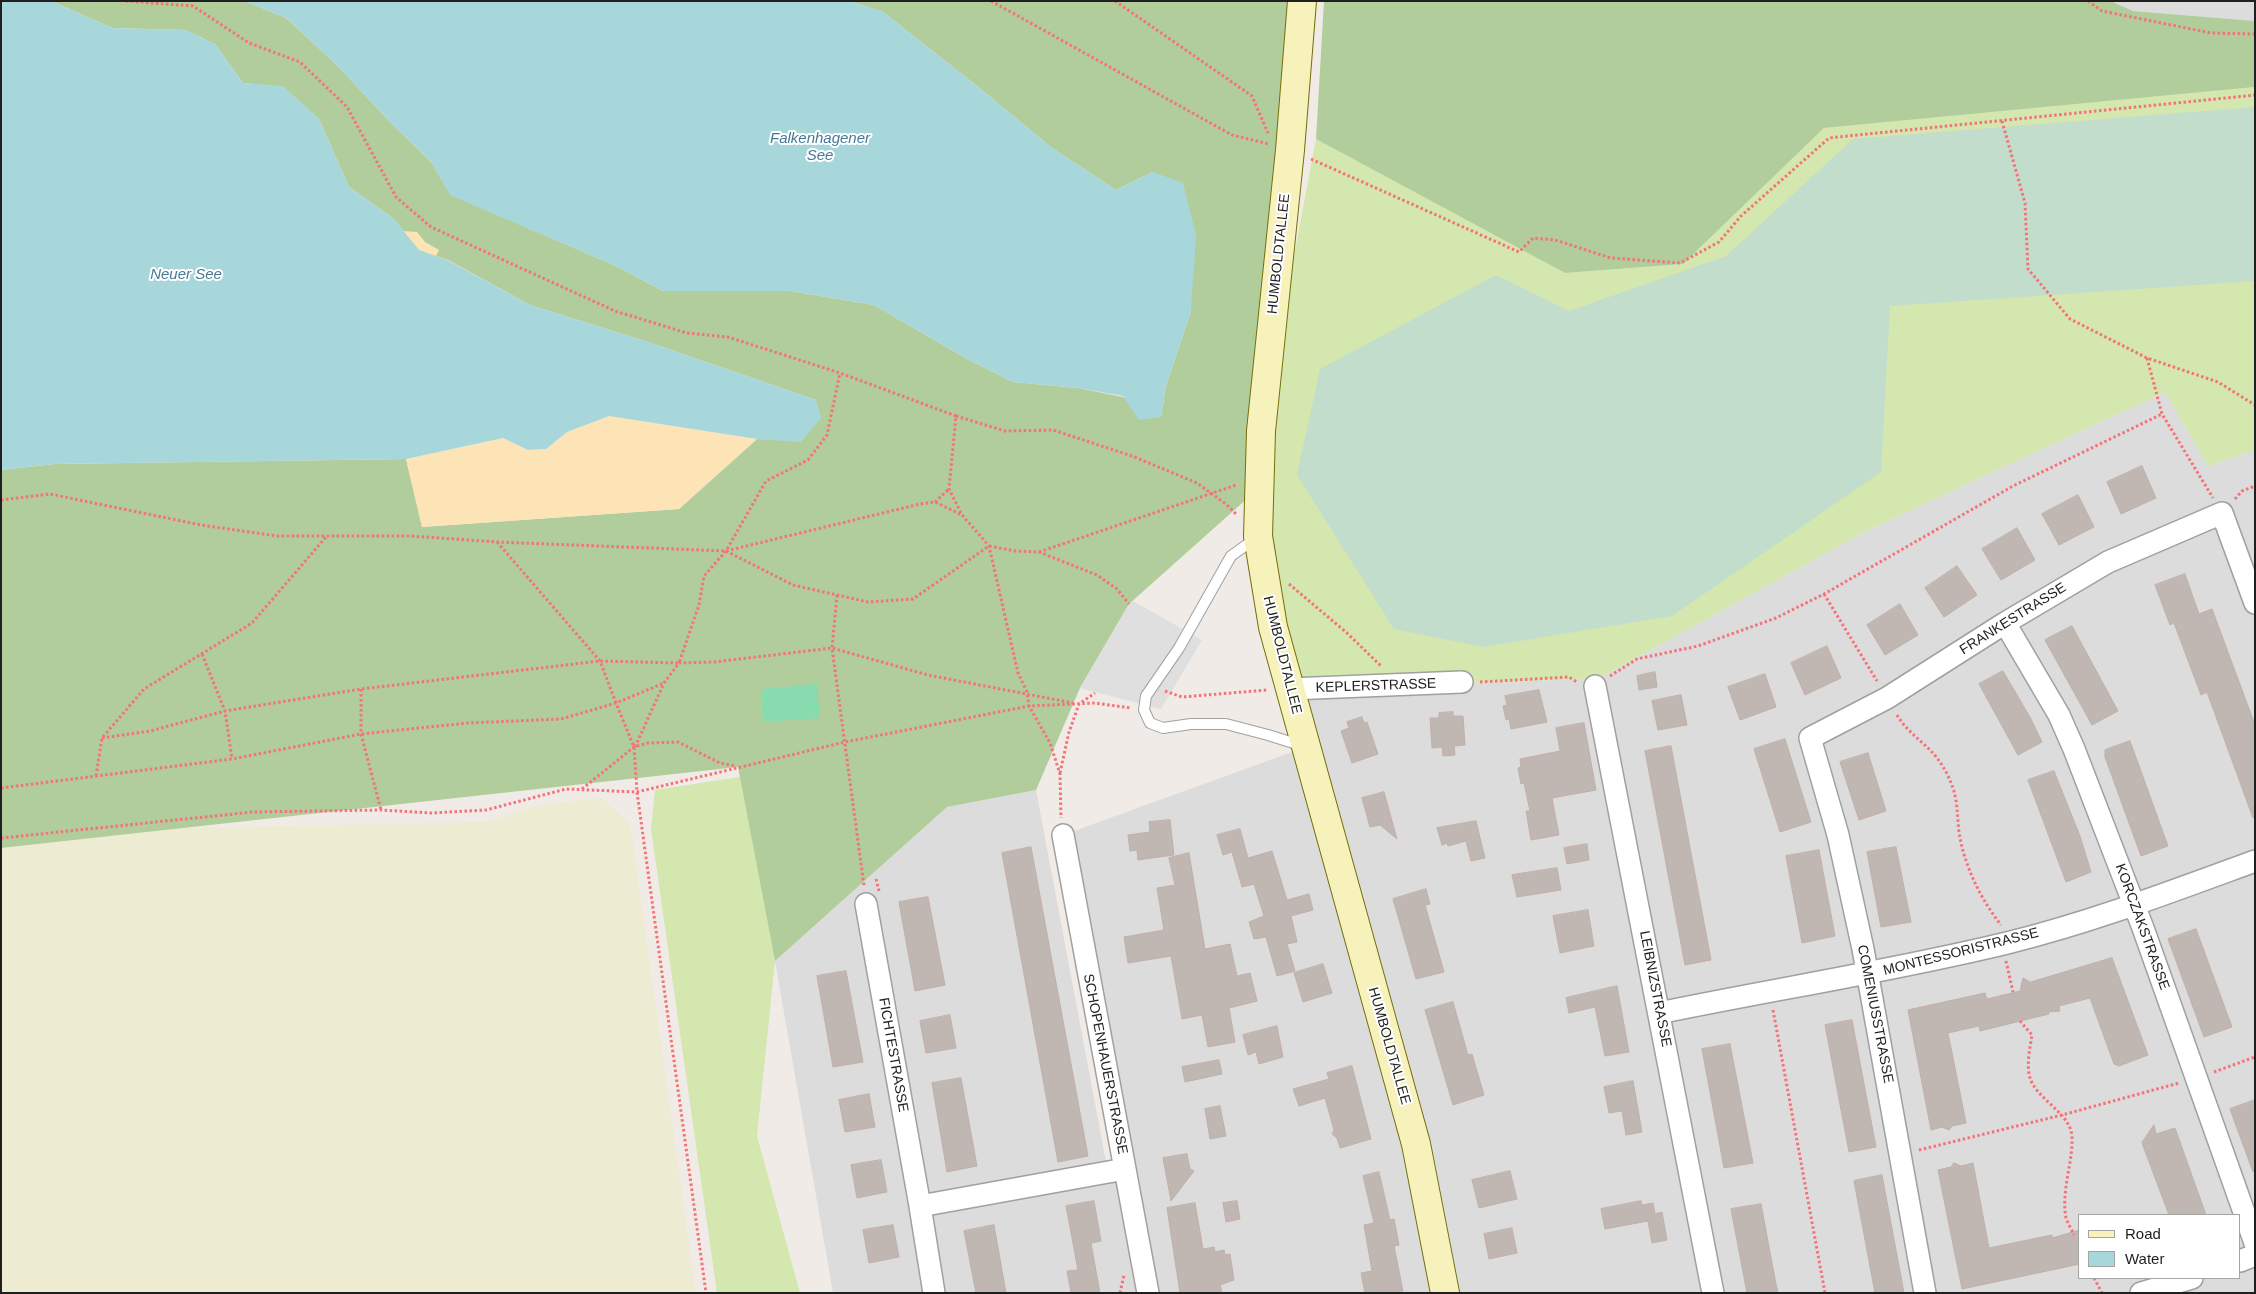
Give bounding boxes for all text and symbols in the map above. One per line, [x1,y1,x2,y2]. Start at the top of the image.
water label: Falkenhagener See [770,130,870,165]
street label: HUMBOLDTALLEE [1264,193,1294,315]
water label: Neuer See [150,266,222,284]
street label: FRANKESTRASSE [1957,580,2069,658]
street label: HUMBOLDTALLEE [1259,594,1305,716]
street label: KEPLERSTRASSE [1315,676,1437,696]
street label: KORCZAKSTRASSE [2111,862,2173,992]
street label: MONTESSORISTRASSE [1882,925,2040,979]
street label: LEIBNIZSTRASSE [1635,929,1675,1049]
street label: COMENIUSSTRASSE [1853,943,1897,1085]
street label: SCHOPENHAUERSTRASSE [1079,972,1131,1156]
street label: HUMBOLDTALLEE [1364,985,1414,1107]
street label: FICHTESTRASSE [875,996,911,1114]
legend [2078,1214,2241,1279]
text: Road [2125,1225,2161,1242]
text: Water [2125,1250,2164,1267]

